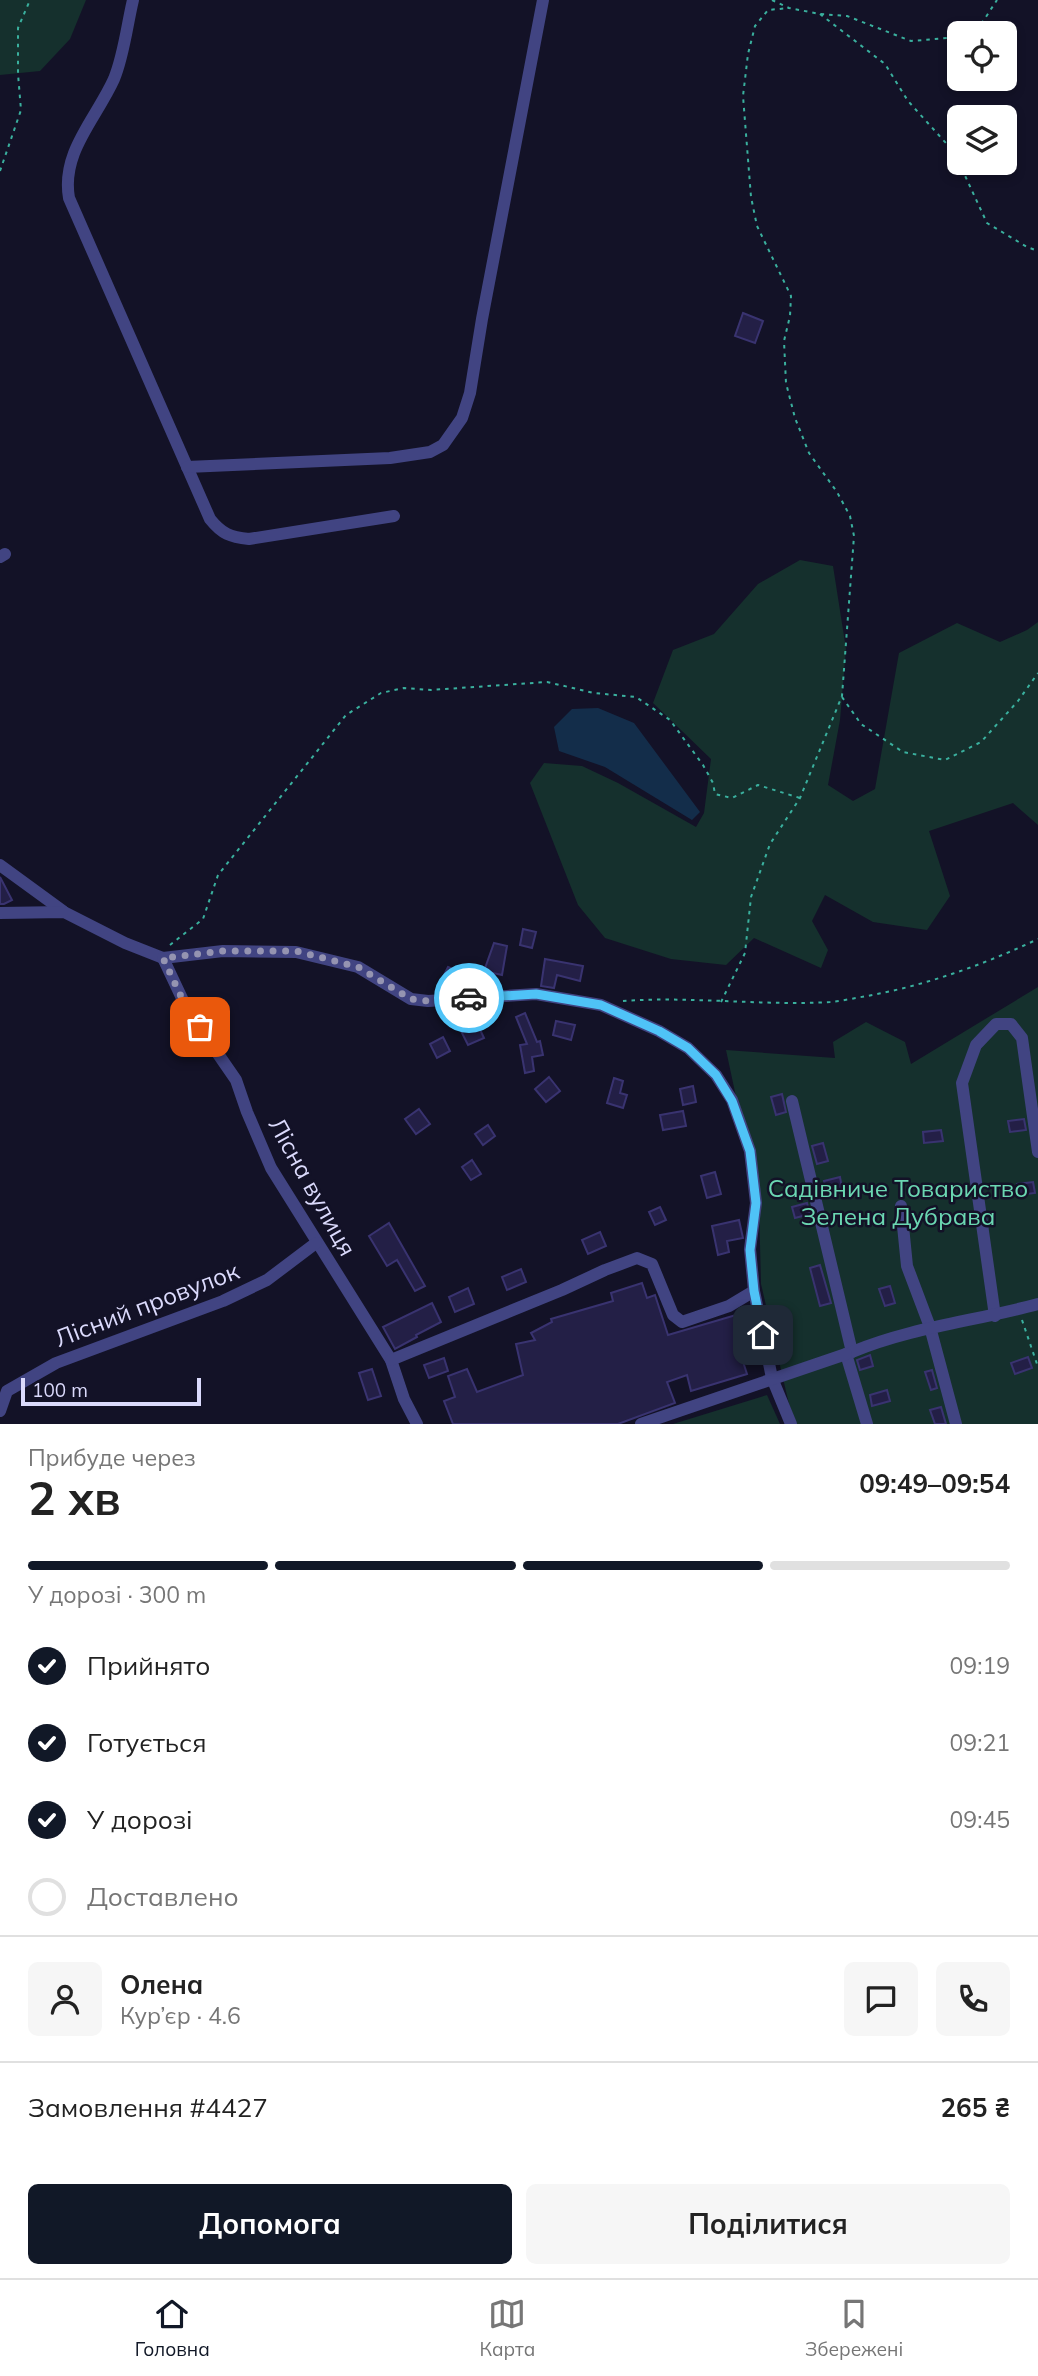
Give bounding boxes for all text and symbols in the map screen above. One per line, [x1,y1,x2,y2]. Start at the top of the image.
map controls [947,21,1017,175]
button: locate [947,21,1017,91]
button: layers [947,105,1017,175]
courier [434,963,504,1033]
icon: car [450,979,488,1017]
pin [170,997,230,1057]
icon: bag [181,1008,219,1046]
street label: Лісна вулиця [263,1112,363,1261]
park label: Садівниче Товариство Зелена Дубрава [768,1173,1028,1231]
street label: Лісний провулок [50,1255,243,1353]
pin [733,1305,793,1365]
icon: home [744,1316,782,1354]
scale bar [21,1375,201,1407]
text: 100 m [32,1378,88,1402]
text: Прибуде через [28,1443,196,1472]
text: 09:49–09:54 [859,1467,1010,1500]
text: 2 хв [28,1469,121,1527]
text: У дорозі · 300 m [28,1580,206,1609]
icon: check [28,1647,66,1685]
text: Прийнято [87,1649,210,1682]
text: 09:19 [950,1651,1010,1680]
icon: check [28,1724,66,1762]
text: Готується [87,1726,206,1759]
text: 09:21 [950,1728,1010,1757]
icon: check [28,1801,66,1839]
text: У дорозі [87,1803,193,1836]
text: 09:45 [950,1805,1010,1834]
text: Доставлено [87,1880,239,1913]
button: person [28,1962,102,2036]
button: chat [844,1962,918,2036]
button: phone [936,1962,1010,2036]
text: Олена [120,1968,203,2001]
text: Кур’єр · 4.6 [120,2001,241,2030]
text: Замовлення #4427 [28,2091,268,2124]
text: 265 ₴ [940,2091,1010,2124]
button: Допомога [28,2184,512,2264]
button: Поділитися [526,2184,1010,2264]
tab: Головна [135,2295,210,2361]
tab: Карта [479,2295,535,2361]
tab: Збережені [805,2295,903,2361]

